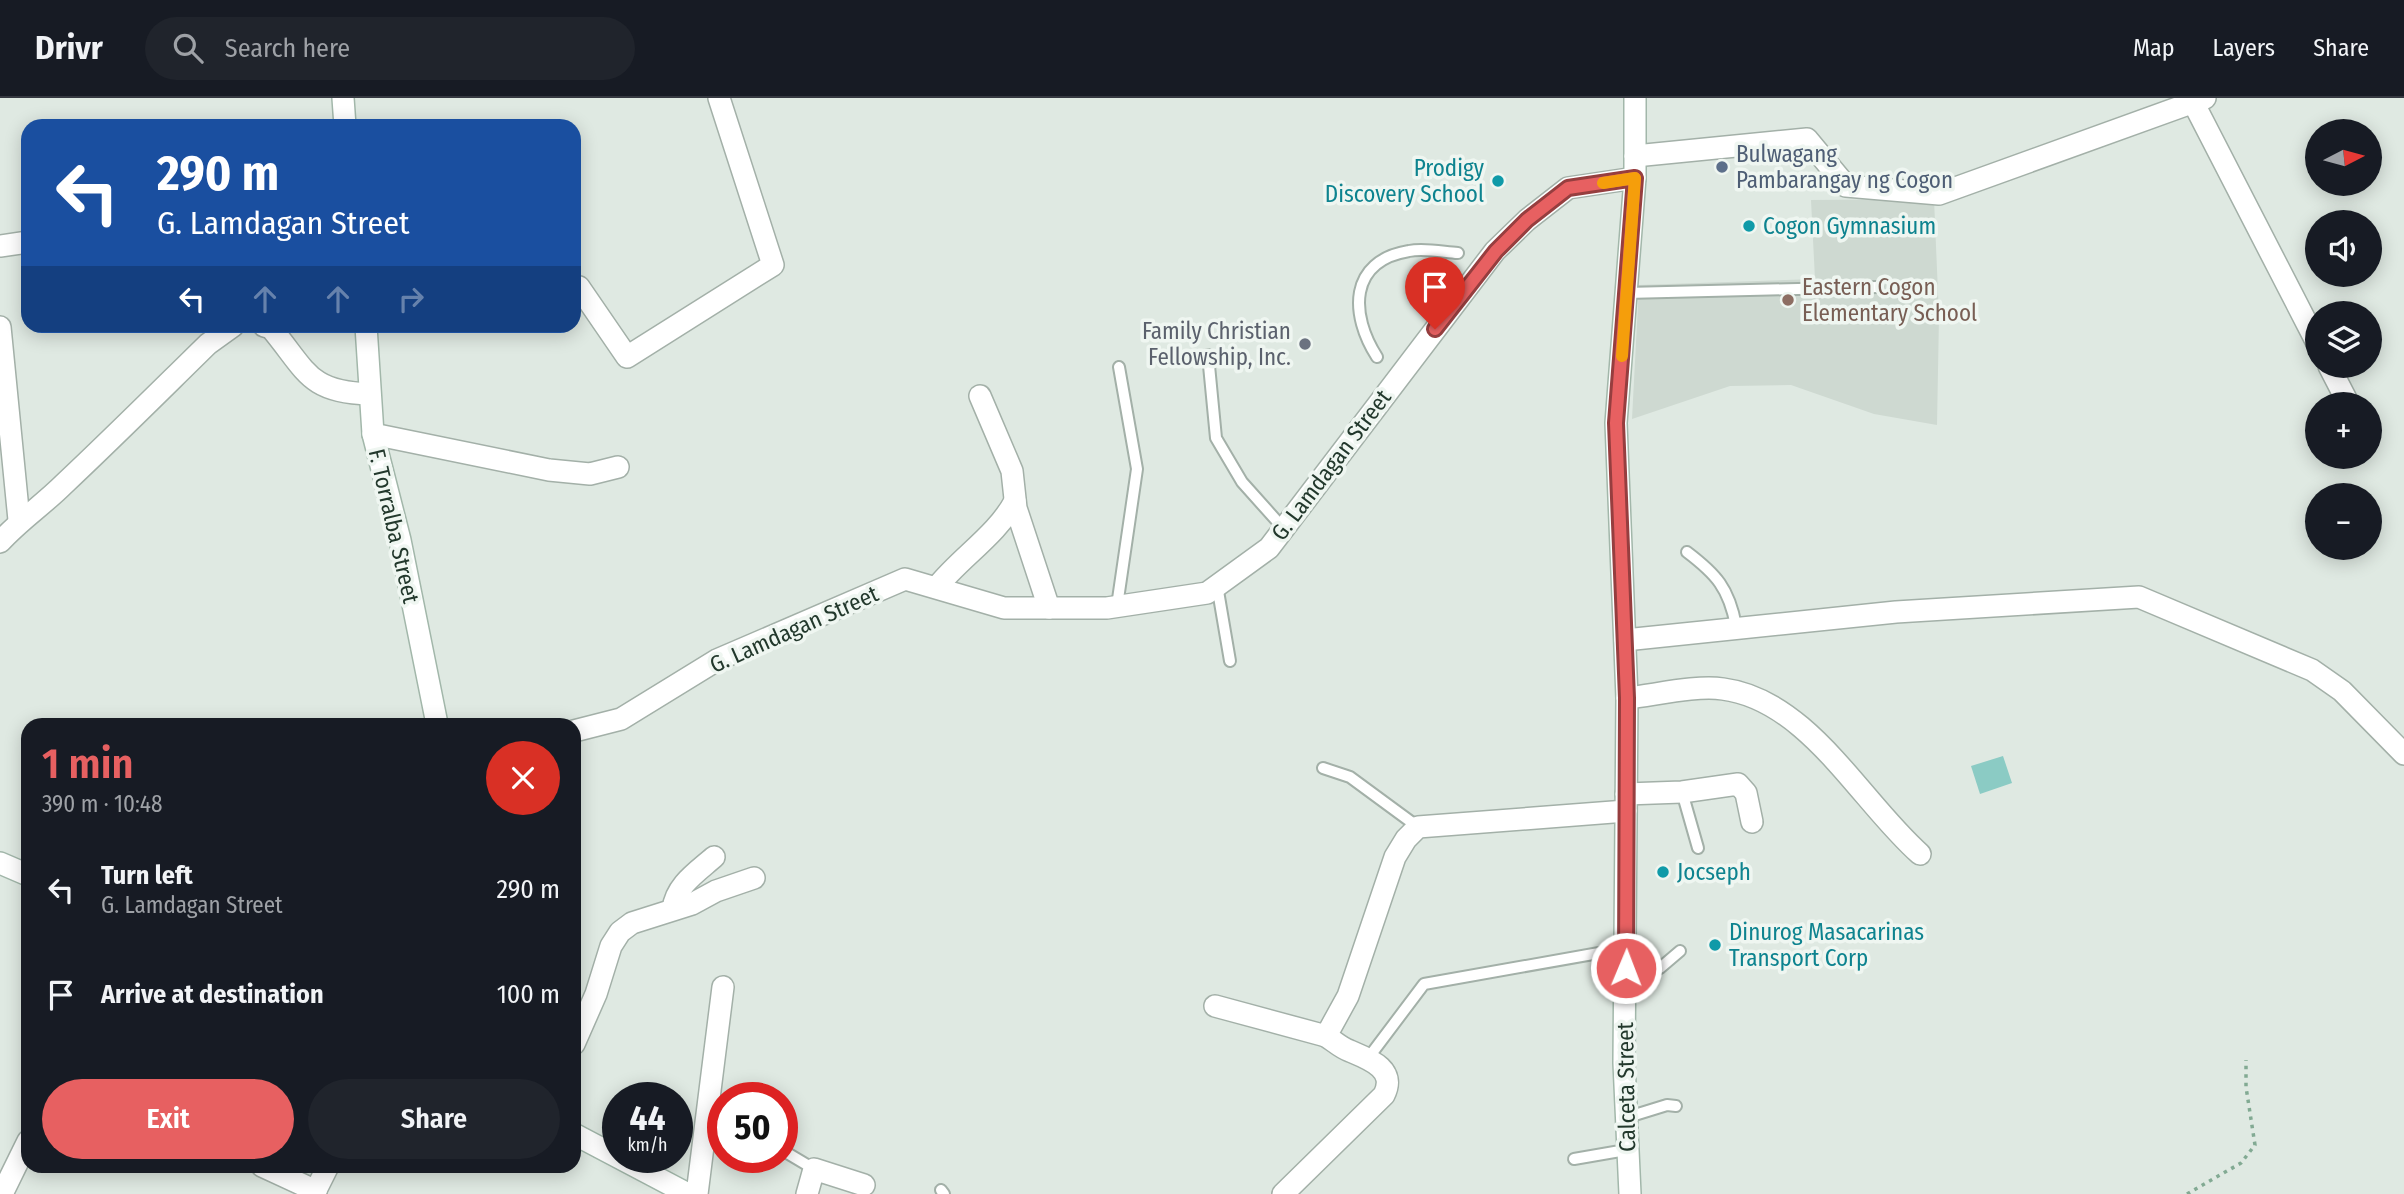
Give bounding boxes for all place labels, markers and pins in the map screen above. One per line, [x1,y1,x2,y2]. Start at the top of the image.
place label: Bulwagang Pambarangay ng Cogon [1736,140,1953,194]
place label: Prodigy Discovery School [1325,154,1485,208]
marker: Bulwagang Pambarangay ng Cogon [1714,159,1730,175]
marker: Prodigy Discovery School [1490,173,1506,189]
place label: Cogon Gymnasium [1763,212,1936,240]
marker: Cogon Gymnasium [1741,218,1757,234]
pin [1405,257,1465,329]
place label: Eastern Cogon Elementary School [1802,273,1977,327]
marker: Eastern Cogon Elementary School [1780,292,1796,308]
place label: Family Christian Fellowship, Inc. [1142,317,1291,371]
marker: Family Christian Fellowship, Inc. [1297,336,1313,352]
place label: Jocseph [1677,858,1751,886]
marker: Jocseph [1655,864,1671,880]
place label: Dinurog Masacarinas Transport Corp [1729,918,1924,972]
marker: Dinurog Masacarinas Transport Corp [1707,937,1723,953]

